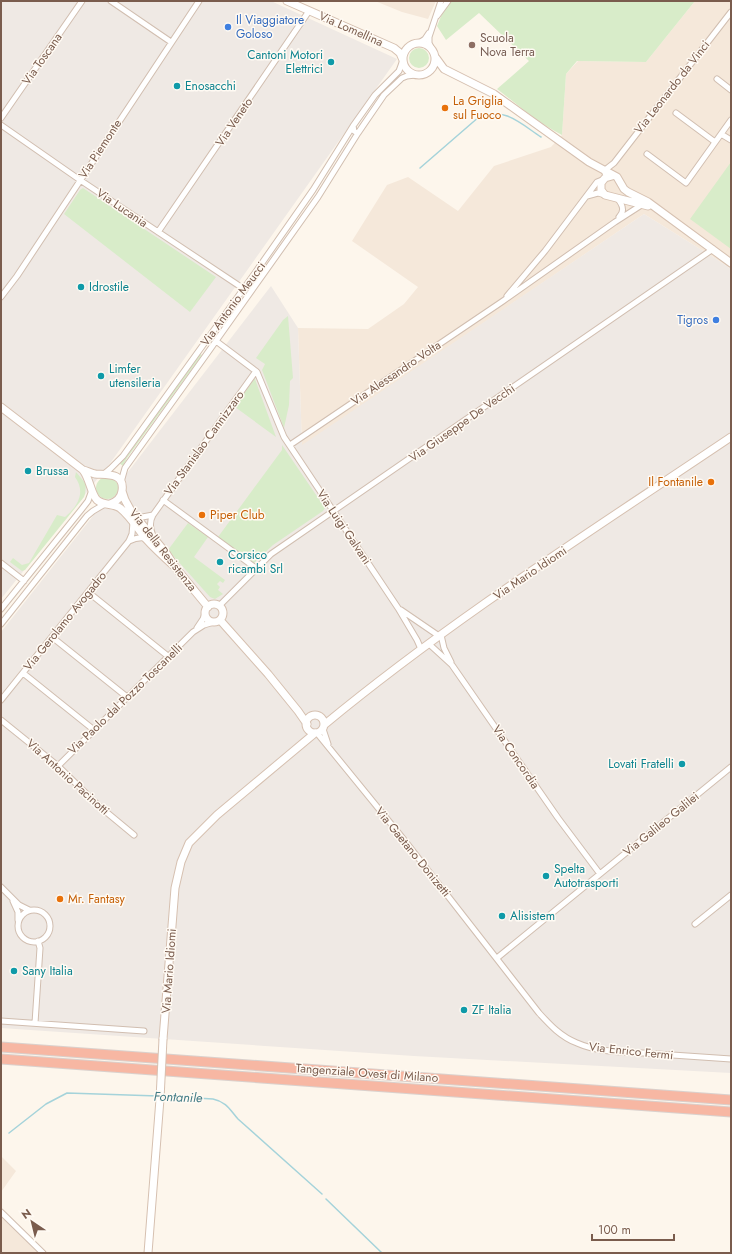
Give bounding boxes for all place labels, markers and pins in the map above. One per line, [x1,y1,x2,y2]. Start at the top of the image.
place label: Il Viaggiatore Goloso [236,11,304,43]
marker: Il Viaggiatore Goloso [223,22,233,32]
place label: Scuola Nova Terra [480,29,535,61]
marker: Scuola Nova Terra [467,40,477,50]
place label: Cantoni Motori Elettrici [247,46,323,78]
marker: Cantoni Motori Elettrici [326,57,336,67]
place label: Enosacchi [185,77,236,95]
marker: Enosacchi [172,81,182,91]
place label: La Griglia sul Fuoco [453,92,503,124]
marker: La Griglia sul Fuoco [440,103,450,113]
place label: Idrostile [89,278,129,296]
marker: Idrostile [76,282,86,292]
place label: Tigros [677,311,708,329]
marker: Tigros [711,315,721,325]
place label: Limfer utensileria [109,360,161,392]
marker: Limfer utensileria [96,371,106,381]
place label: Brussa [36,462,69,480]
marker: Brussa [23,466,33,476]
place label: Il Fontanile [648,473,703,491]
marker: Il Fontanile [706,477,716,487]
place label: Piper Club [210,506,265,524]
marker: Piper Club [197,510,207,520]
place label: Corsico ricambi Srl [228,546,283,578]
marker: Corsico ricambi Srl [215,557,225,567]
place label: Lovati Fratelli [608,755,674,773]
marker: Lovati Fratelli [677,759,687,769]
place label: Spelta Autotrasporti [554,860,619,892]
marker: Spelta Autotrasporti [541,871,551,881]
place label: Mr. Fantasy [68,890,125,908]
marker: Mr. Fantasy [55,894,65,904]
place label: Alisistem [510,907,555,925]
marker: Alisistem [497,911,507,921]
place label: Sany Italia [22,962,73,980]
marker: Sany Italia [9,966,19,976]
place label: ZF Italia [472,1001,512,1019]
marker: ZF Italia [459,1005,469,1015]

